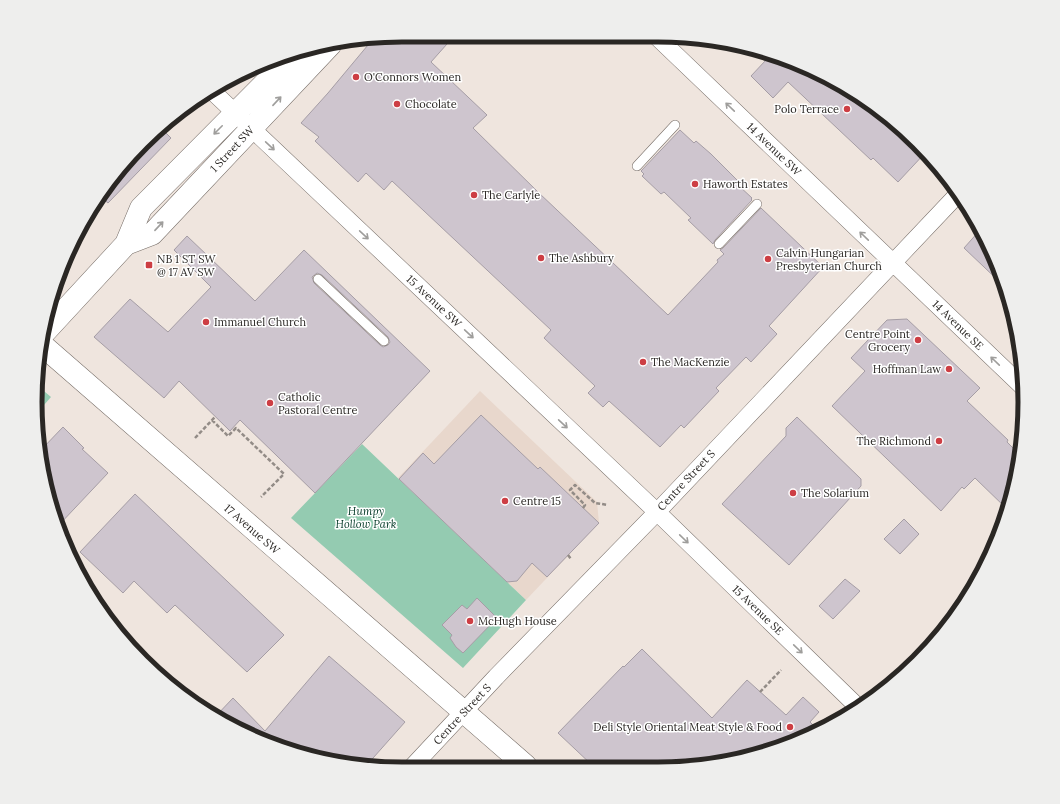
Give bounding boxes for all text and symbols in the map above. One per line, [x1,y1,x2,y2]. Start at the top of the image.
place label: O'Connors Women [364,70,461,84]
marker: O'Connors Women [351,72,361,82]
one-way arrow [273,96,282,106]
place label: Chocolate [405,97,457,111]
marker: Chocolate [392,99,402,109]
one-way arrow [725,102,735,112]
place label: Polo Terrace [774,102,839,116]
marker: Polo Terrace [842,104,852,114]
street label: 14 Avenue SW [744,120,805,179]
street label: 1 Street SW [207,122,258,175]
one-way arrow [213,125,223,135]
one-way arrow [265,141,275,151]
place label: Haworth Estates [703,177,788,191]
marker: Haworth Estates [690,179,700,189]
place label: The Carlyle [482,188,540,202]
marker: The Carlyle [469,190,479,200]
one-way arrow [154,221,164,231]
one-way arrow [359,231,369,240]
one-way arrow [860,232,870,241]
place label: Calvin Hungarian Presbyterian Church [776,246,882,273]
place label: The Ashbury [549,251,614,265]
place label: NB 1 ST SW @ 17 AV SW [157,252,216,279]
marker: The Ashbury [536,253,546,263]
marker: Calvin Hungarian Presbyterian Church [763,254,773,264]
marker: NB 1 ST SW @ 17 AV SW [144,260,154,270]
street label: 15 Avenue SW [404,272,465,331]
street label: 14 Avenue SE [929,297,987,353]
place label: Immanuel Church [214,315,306,329]
marker: Immanuel Church [201,317,211,327]
place label: Centre Point Grocery [845,327,911,354]
one-way arrow [464,330,474,339]
marker: Centre Point Grocery [913,335,923,345]
place label: The MacKenzie [651,355,730,369]
one-way arrow [990,356,1000,366]
marker: The MacKenzie [638,357,648,367]
place label: Hoffman Law [873,362,941,376]
marker: Hoffman Law [944,364,954,374]
place label: Catholic Pastoral Centre [278,390,357,417]
marker: Catholic Pastoral Centre [265,398,275,408]
one-way arrow [558,419,568,429]
place label: The Richmond [857,434,931,448]
marker: The Richmond [934,436,944,446]
street label: Centre Street S [654,447,718,513]
place label: The Solarium [801,486,869,500]
marker: The Solarium [788,488,798,498]
place label: Centre 15 [513,494,561,508]
marker: Centre 15 [500,496,510,506]
street label: 17 Avenue SW [221,501,284,558]
park label: Humpy Hollow Park [336,504,397,531]
one-way arrow [679,534,689,544]
street label: 15 Avenue SE [729,582,787,638]
place label: McHugh House [478,614,557,628]
marker: McHugh House [465,616,475,626]
one-way arrow [793,644,803,654]
street label: Centre Street S [430,681,494,747]
place label: Deli Style Oriental Meat Style & Food [593,720,782,734]
marker: Deli Style Oriental Meat Style & Food [785,722,795,732]

